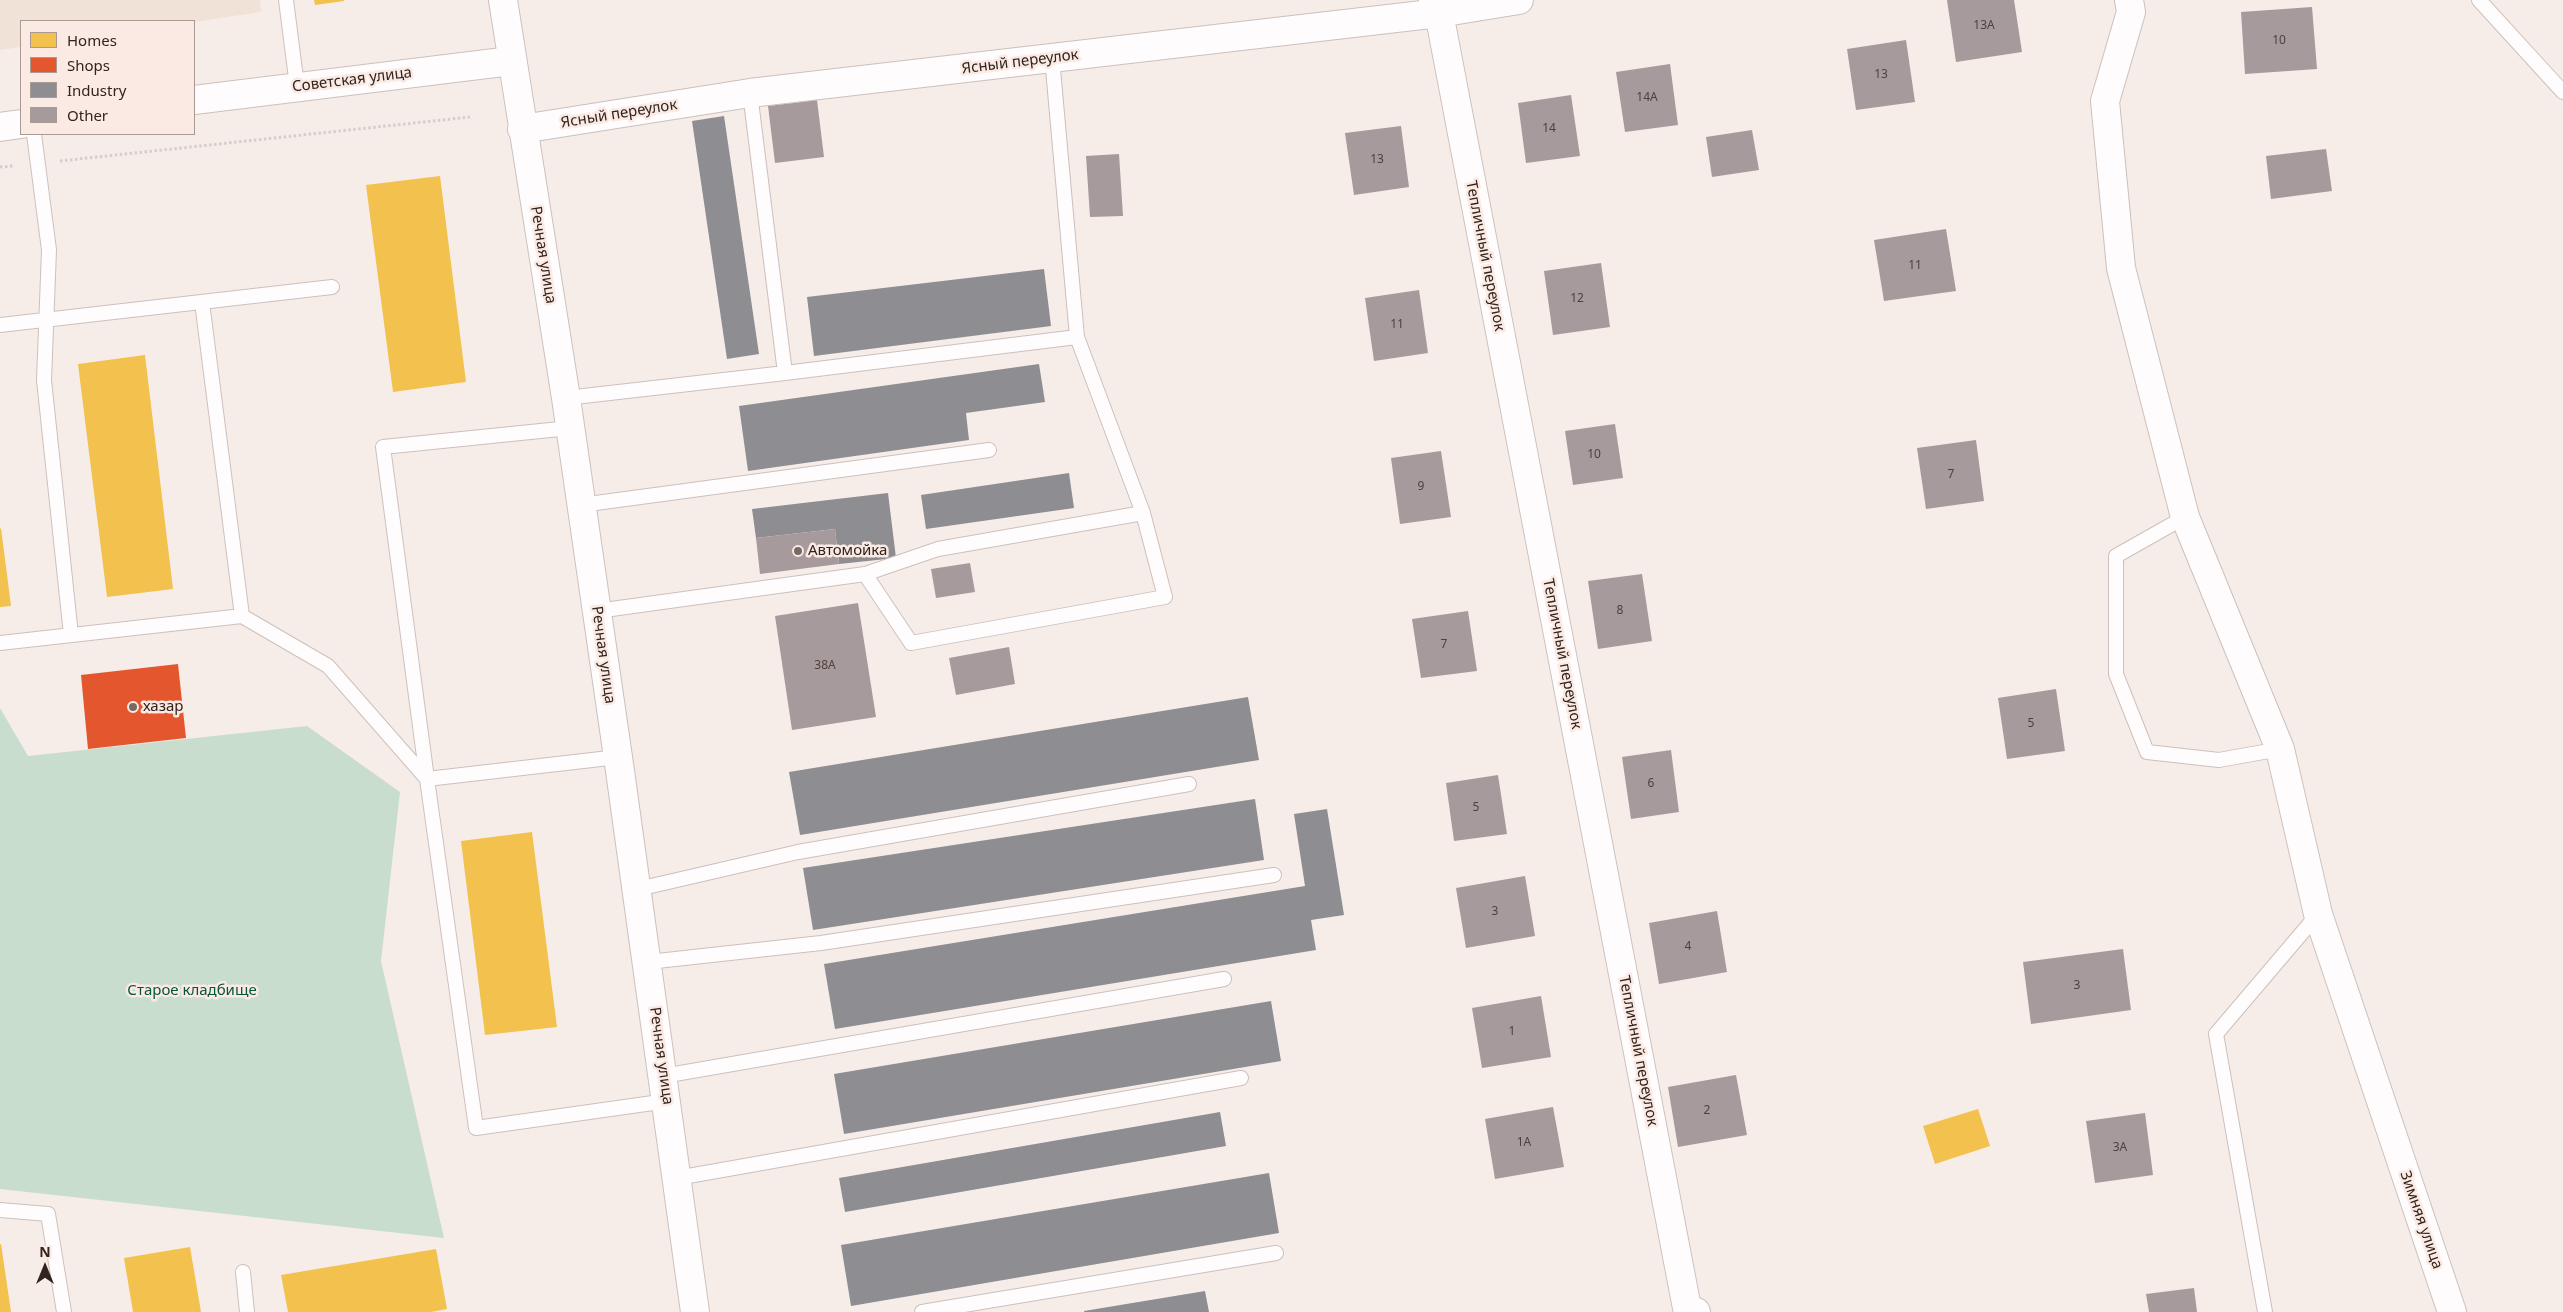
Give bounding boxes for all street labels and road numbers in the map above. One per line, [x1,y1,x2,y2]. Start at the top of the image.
street label: Ясный переулок [961,46,1079,78]
street label: Советская улица [291,64,413,96]
street label: Ясный переулок [560,96,678,132]
street label: Тепличный переулок [1462,179,1508,333]
street label: Речная улица [526,205,560,305]
street label: Тепличный переулок [1539,577,1585,731]
street label: Речная улица [587,605,619,705]
street label: Тепличный переулок [1615,974,1661,1128]
street label: Речная улица [645,1006,677,1106]
street label: Зимняя улица [2396,1169,2446,1271]

